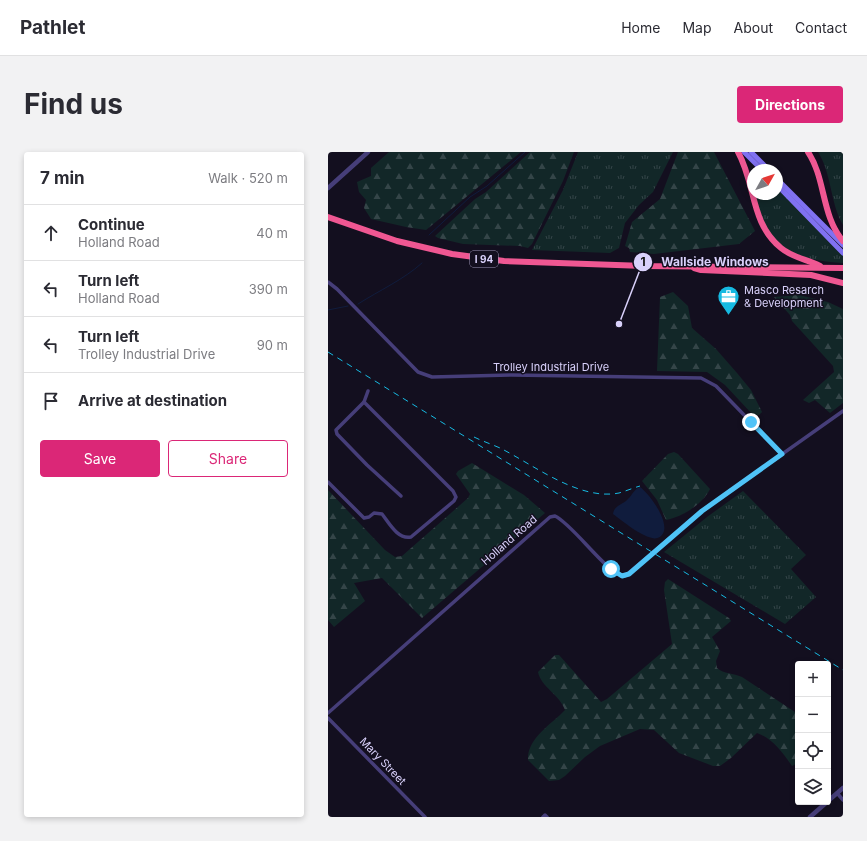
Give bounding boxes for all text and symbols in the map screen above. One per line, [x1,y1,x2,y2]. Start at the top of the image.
text: Pathlet [20,16,85,39]
text: Home [621,19,660,36]
text: Map [682,19,712,36]
text: About [734,19,773,36]
text: Contact [795,19,847,36]
button: Directions [737,86,843,123]
text: Find us [24,87,123,121]
north arrow [747,164,783,200]
text: 7 min [40,168,85,188]
text: Walk · 520 m [208,170,288,186]
text: Continue [78,215,145,234]
icon: ahead [40,222,62,244]
text: 40 m [256,225,288,241]
text: Holland Road [78,234,160,250]
callout: Wallside Windows [633,250,777,274]
road number: I 94 [470,251,498,267]
text: 1 [640,254,646,269]
text: Wallside Windows [661,254,769,269]
text: Turn left [78,271,139,290]
icon: left [40,278,62,300]
text: 390 m [249,281,288,297]
office icon: Masco Resarch & Development [716,283,742,316]
place label: Masco Resarch & Development [744,283,824,310]
text: Holland Road [78,290,160,306]
text: Turn left [78,327,139,346]
icon: left [40,334,62,356]
text: 90 m [257,337,288,353]
text: Trolley Industrial Drive [78,346,215,362]
street label: Trolley Industrial Drive [493,360,609,374]
icon: arrive [40,390,62,412]
text: Arrive at destination [78,391,227,410]
route end [742,413,760,431]
button: Save [40,440,160,477]
button: Share [168,440,288,477]
street label: Holland Road [478,512,540,568]
route start [602,560,620,578]
map controls [795,661,831,805]
button: + [795,661,831,697]
button: − [795,697,831,733]
button: locate [795,733,831,769]
street label: Mary Street [357,734,409,788]
button: layers [795,769,831,805]

